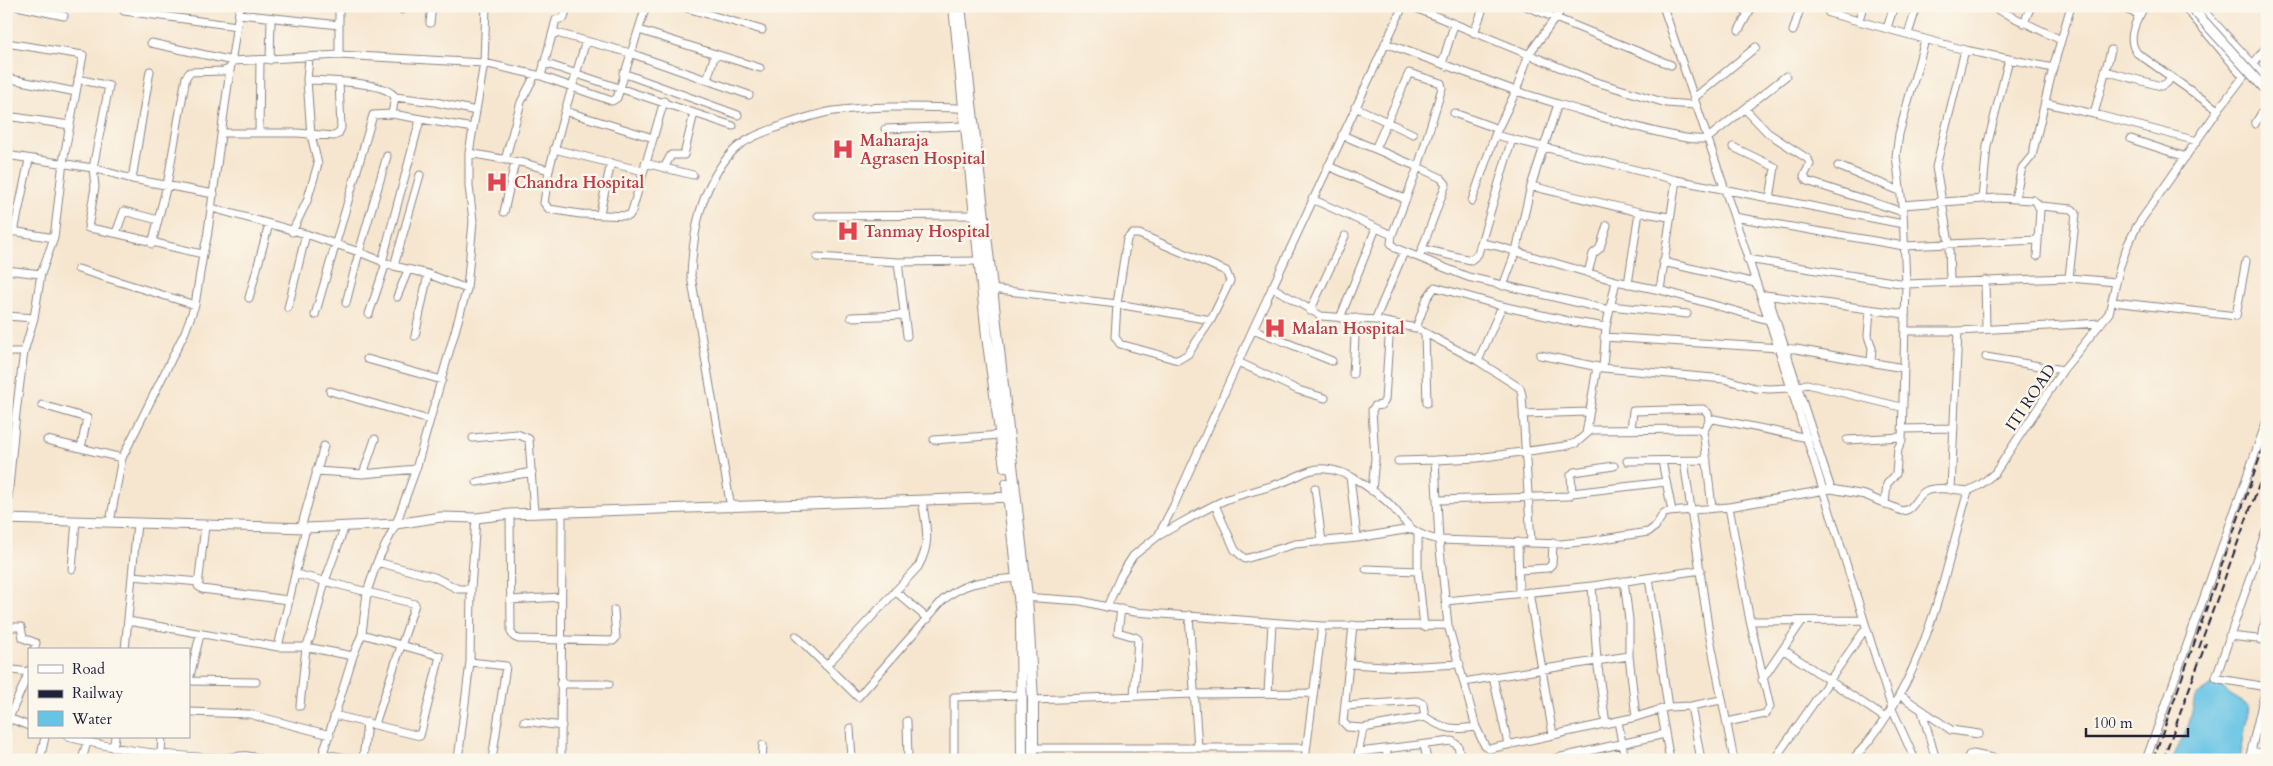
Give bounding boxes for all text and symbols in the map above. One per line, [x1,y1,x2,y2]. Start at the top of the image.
place label: Maharaja Agrasen Hospital [860,130,986,170]
hospital icon: Maharaja Agrasen Hospital [830,136,856,162]
hospital icon: Chandra Hospital [484,169,510,195]
place label: Chandra Hospital [514,172,645,194]
hospital icon: Tanmay Hospital [835,218,861,244]
place label: Tanmay Hospital [864,221,990,243]
hospital icon: Malan Hospital [1262,315,1288,341]
place label: Malan Hospital [1292,318,1405,340]
street label: ITI ROAD [2000,360,2061,435]
legend [28,648,190,738]
text: Road [72,659,105,679]
text: Railway [72,683,123,703]
scale bar [2086,706,2188,738]
text: Water [71,709,113,729]
text: 100 m [2093,713,2133,733]

